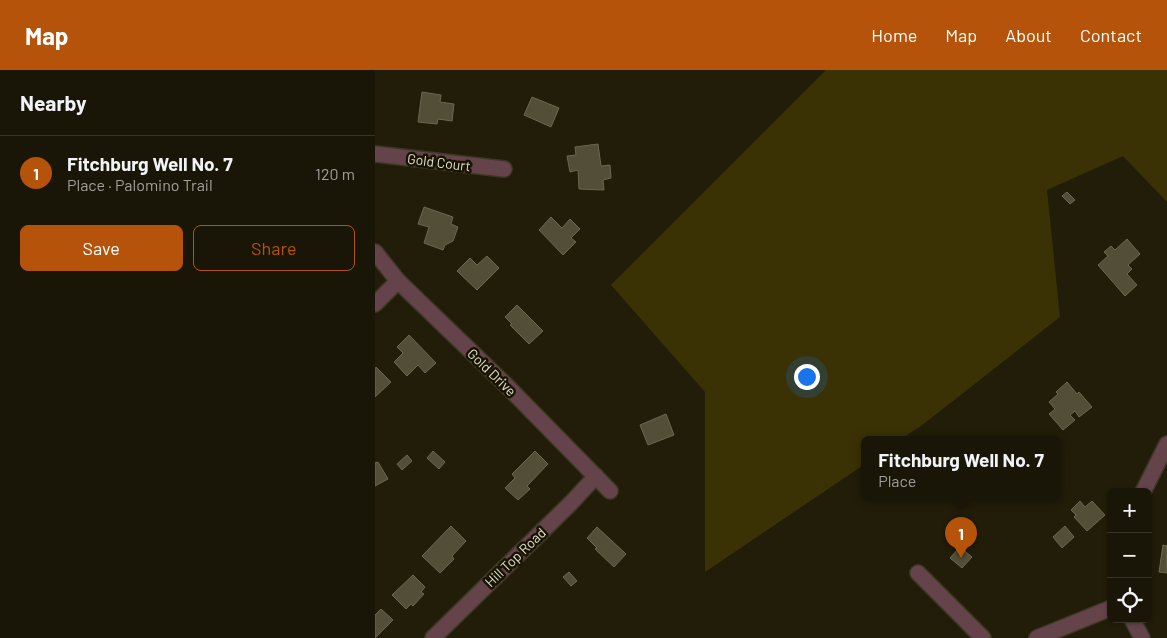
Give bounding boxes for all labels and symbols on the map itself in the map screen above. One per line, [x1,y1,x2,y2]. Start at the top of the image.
street label: Gold Court [406,150,472,174]
street label: Gold Drive [464,345,520,399]
your location [794,364,820,390]
pin: 1 [945,517,977,558]
street label: Hill Top Road [481,524,549,590]

